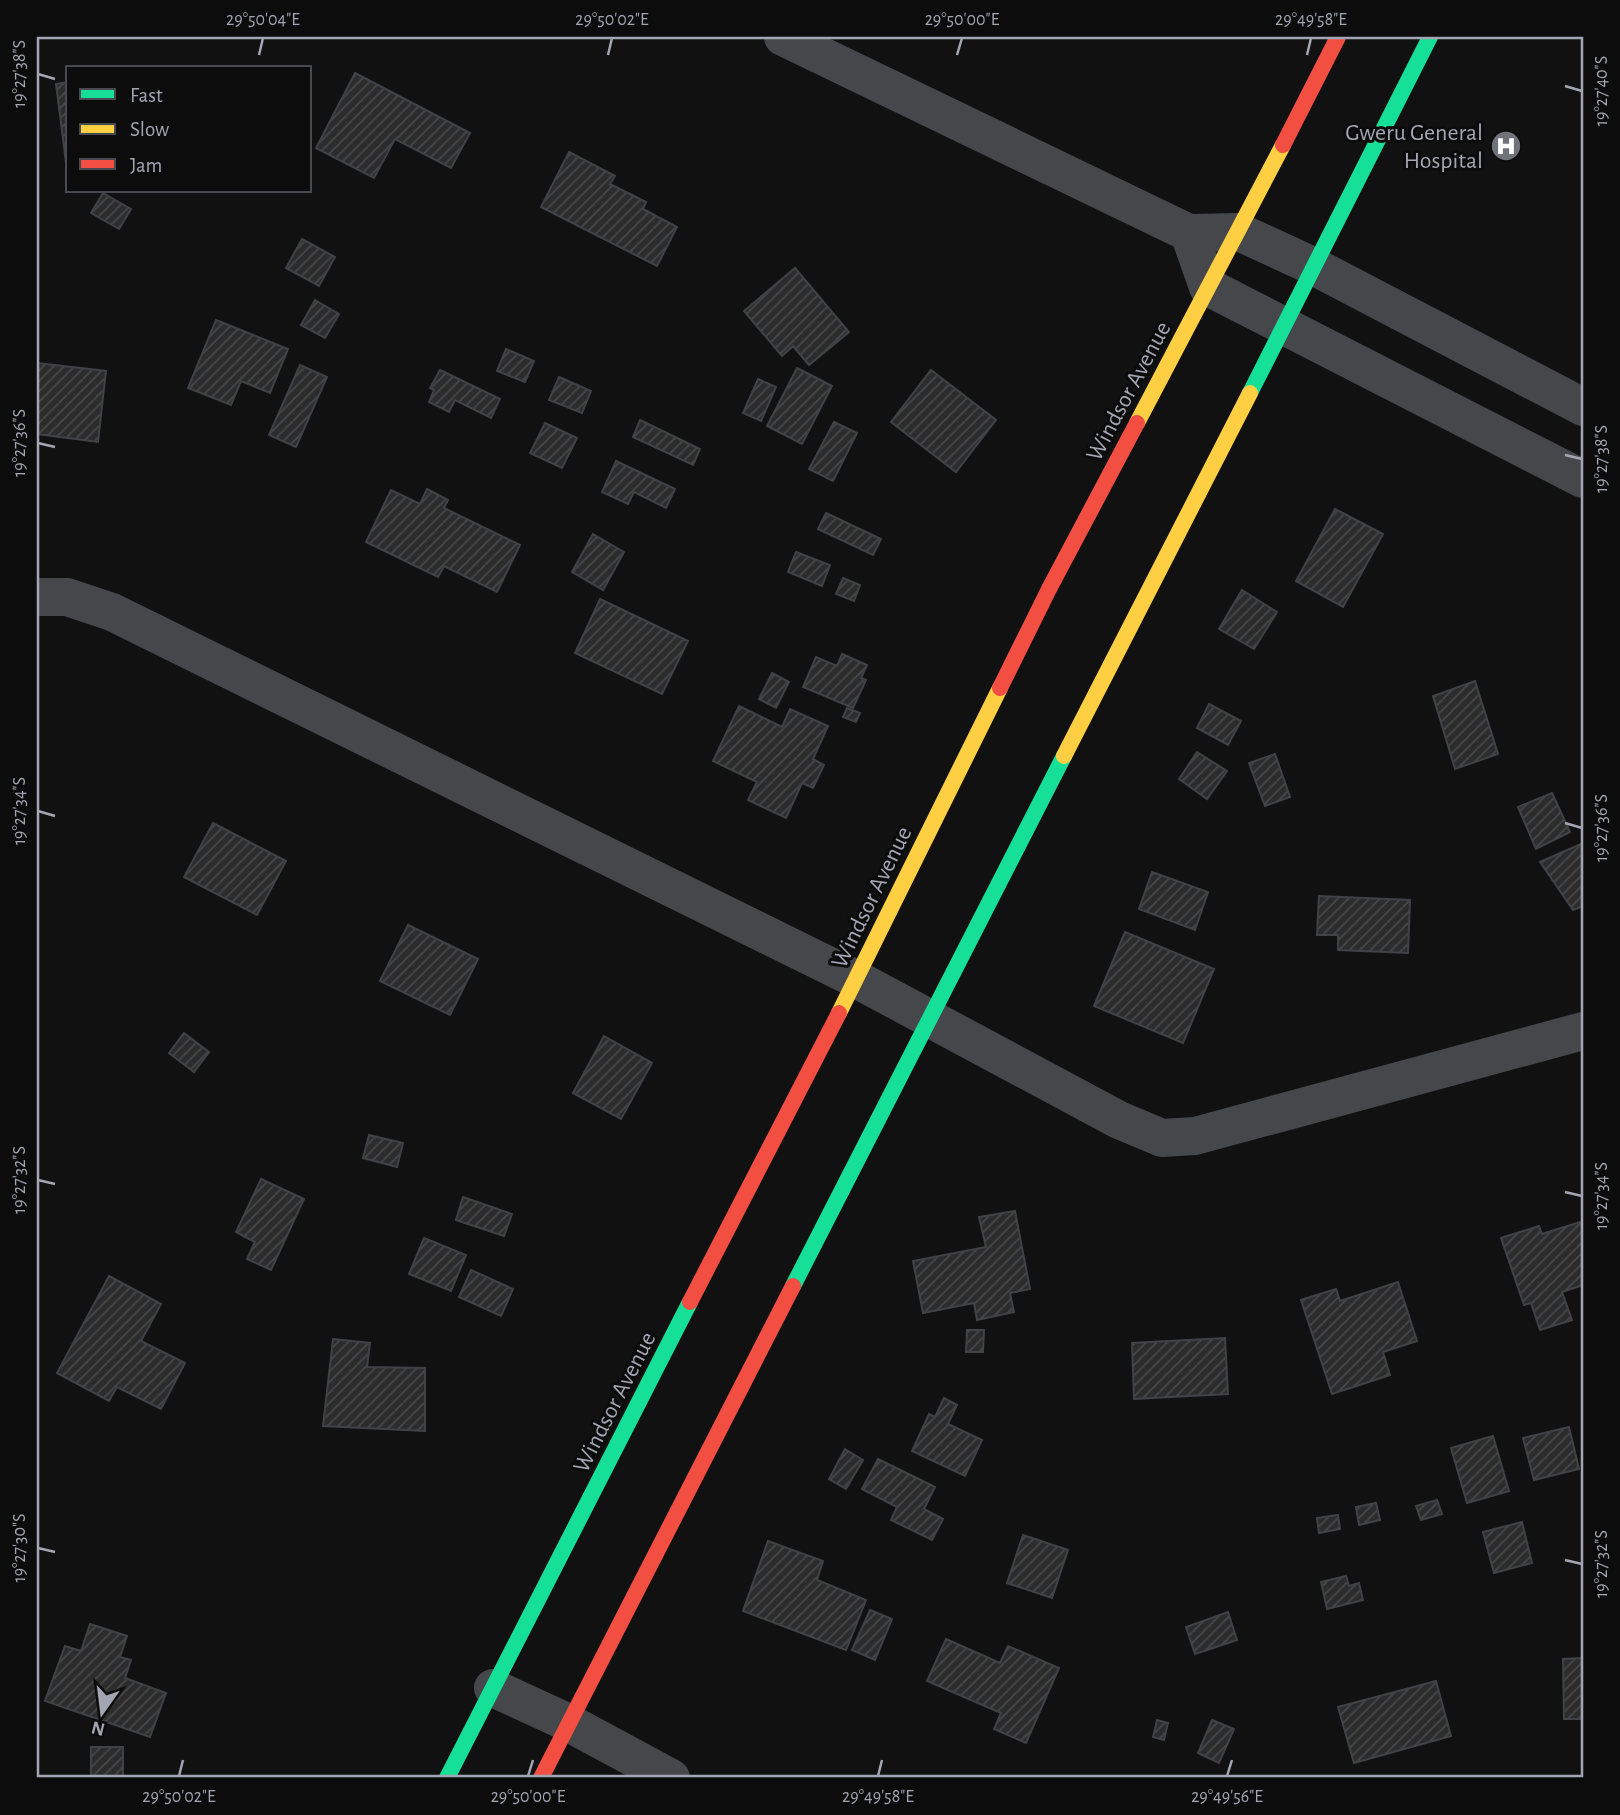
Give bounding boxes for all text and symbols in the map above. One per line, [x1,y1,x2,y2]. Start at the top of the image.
text: 29°50'04"E [226,11,300,29]
text: 29°50'02"E [575,11,649,29]
text: 29°50'00"E [925,11,1000,29]
text: 29°49'58"E [1275,11,1347,29]
text: 19°27'38"S [11,40,29,108]
text: 19°27'40"S [1593,56,1611,126]
legend [66,66,312,192]
text: Fast [130,85,163,106]
text: Slow [130,119,169,140]
place label: Gweru General Hospital [1345,121,1483,173]
hospital icon: Gweru General Hospital [1489,129,1523,163]
text: Jam [130,155,162,176]
street label: Windsor Avenue [1082,318,1176,465]
text: 19°27'36"S [11,409,29,477]
text: 19°27'38"S [1593,425,1611,493]
text: 19°27'34"S [11,777,29,845]
text: 19°27'36"S [1593,794,1611,862]
street label: Windsor Avenue [827,823,916,972]
text: 19°27'32"S [11,1146,29,1214]
text: 19°27'34"S [1593,1162,1611,1230]
street label: Windsor Avenue [569,1328,661,1477]
text: 19°27'30"S [11,1513,29,1583]
text: 19°27'32"S [1593,1530,1611,1598]
north arrow [66,1678,136,1748]
text: N [90,1717,107,1739]
text: 29°50'02"E [142,1788,216,1806]
text: 29°50'00"E [491,1788,566,1806]
text: 29°49'58"E [842,1788,914,1806]
text: 29°49'56"E [1191,1788,1263,1806]

